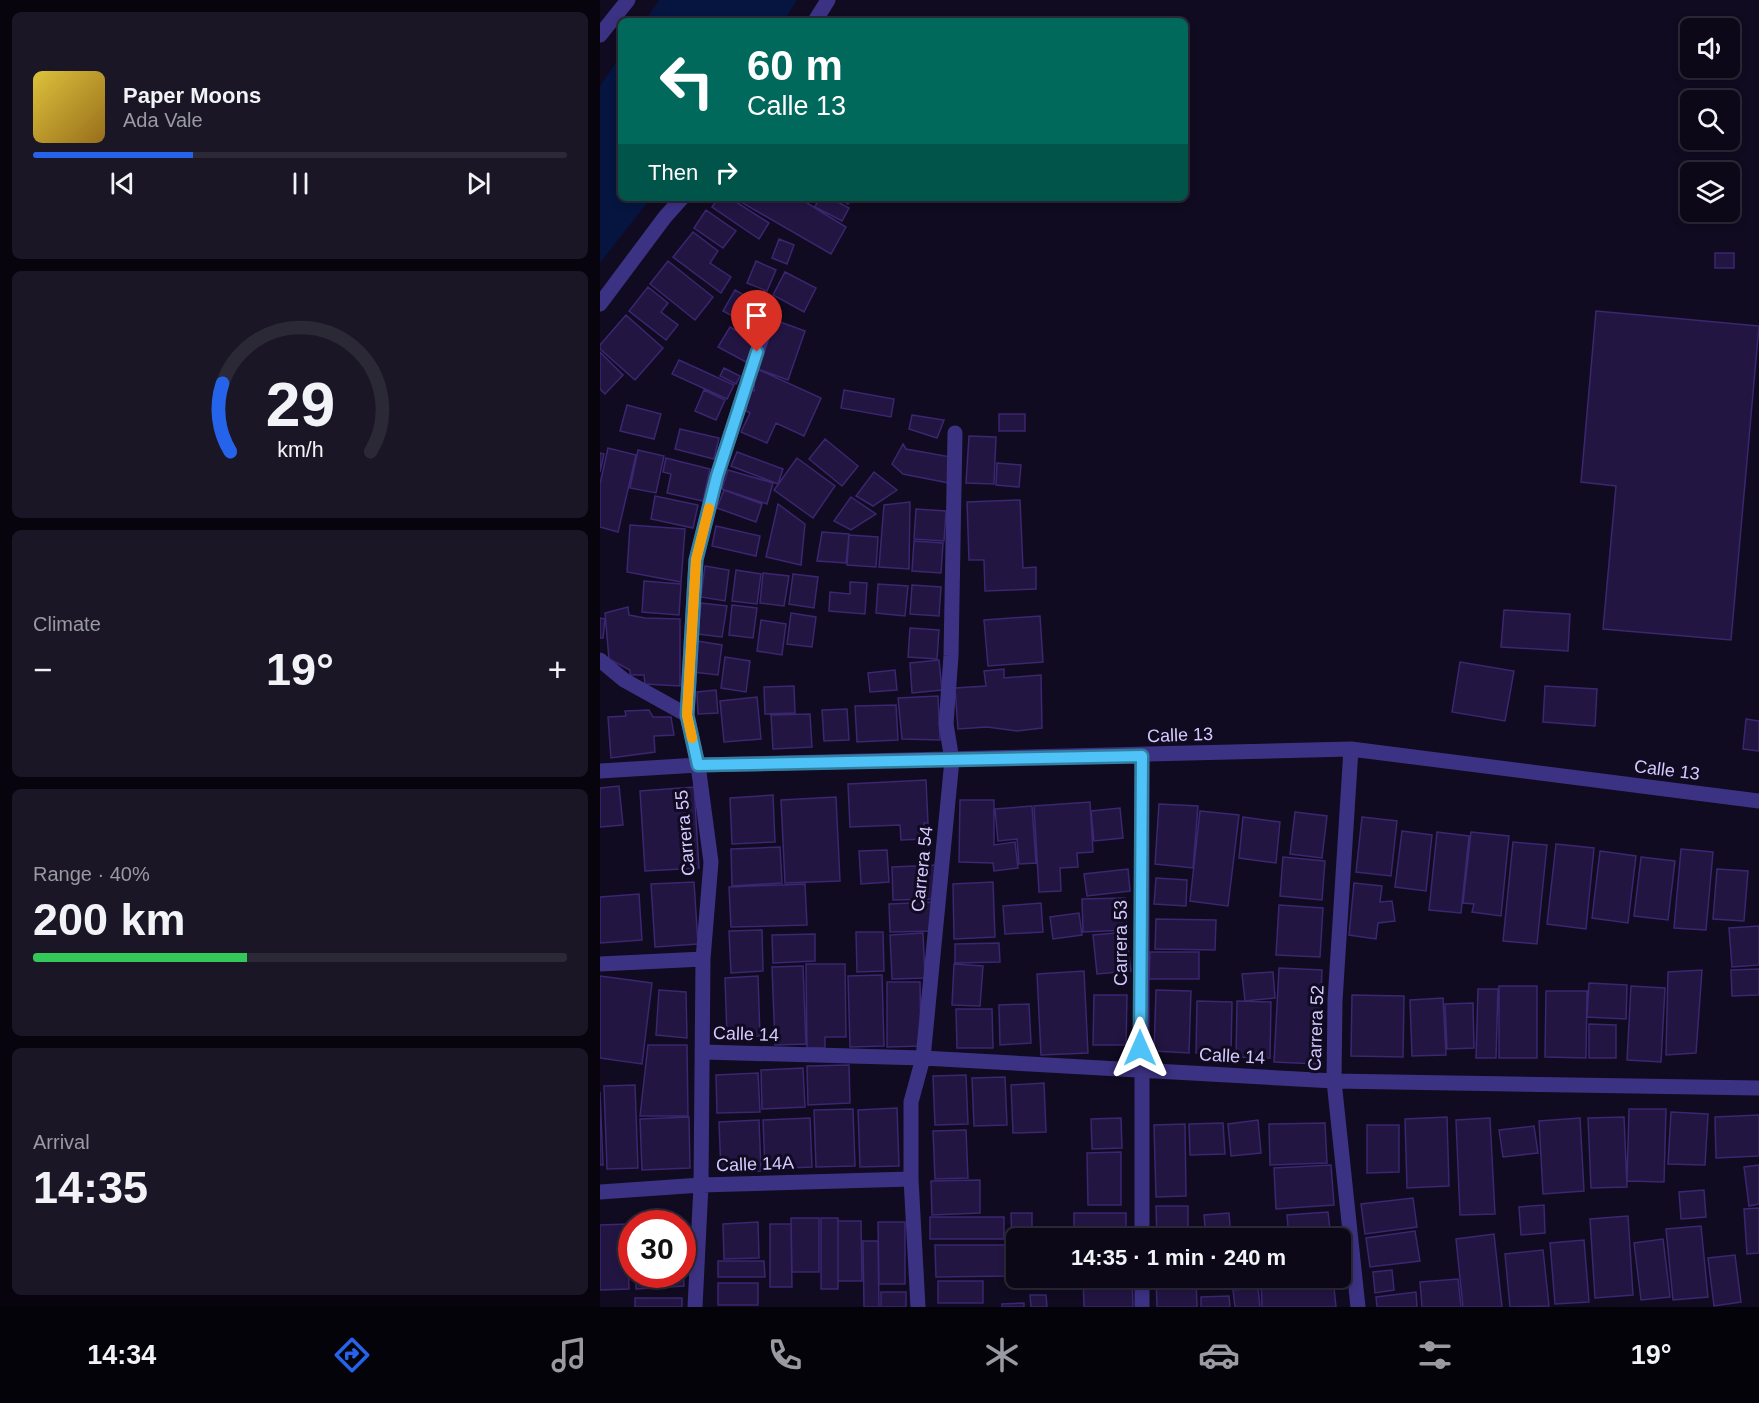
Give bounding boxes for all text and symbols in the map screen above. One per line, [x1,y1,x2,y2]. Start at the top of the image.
map controls [1680,18,1740,222]
button: sound [1680,18,1740,78]
icon: left [648,42,726,120]
text: 60 m [747,42,843,89]
text: Paper Moons [123,83,261,108]
button: search [1680,90,1740,150]
text: Calle 13 [747,91,846,121]
text: Ada Vale [123,109,203,131]
icon: right [710,156,743,189]
text: Then [648,160,698,185]
button: layers [1680,162,1740,222]
icon: previous [106,167,139,200]
icon: pause [284,167,317,200]
icon: next [462,167,495,200]
pin [731,290,782,352]
icon: arrive [740,299,773,332]
text: 29 [265,370,335,439]
text: km/h [277,438,323,462]
text: Climate [33,613,101,635]
text: 19° [266,644,334,695]
text: − [33,651,52,688]
text: + [548,651,567,688]
street label: Calle 13 [1147,724,1213,746]
street label: Calle 13 [1633,756,1701,784]
street label: Carrera 55 [671,789,699,877]
street label: Carrera 54 [908,825,936,913]
text: Range · 40% [33,863,150,885]
text: 200 km [33,894,186,945]
street label: Carrera 53 [1111,900,1131,986]
street label: Carrera 52 [1305,985,1327,1071]
position arrow [1108,1016,1172,1080]
street label: Calle 14 [713,1023,779,1045]
street label: Calle 14 [1198,1044,1266,1068]
text: Arrival [33,1131,90,1153]
street label: Calle 14A [716,1153,794,1175]
text: 14:35 [33,1162,148,1213]
speed limit sign: 30 [618,1210,696,1288]
text: 14:35 · 1 min · 240 m [1071,1245,1286,1270]
icon: directions [331,1334,373,1376]
icon: music [548,1334,590,1376]
icon: phone [764,1334,806,1376]
icon: climate [981,1334,1023,1376]
icon: car [1198,1334,1240,1376]
icon: filters [1414,1334,1456,1376]
text: 14:34 [87,1340,156,1370]
text: 19° [1631,1340,1672,1370]

